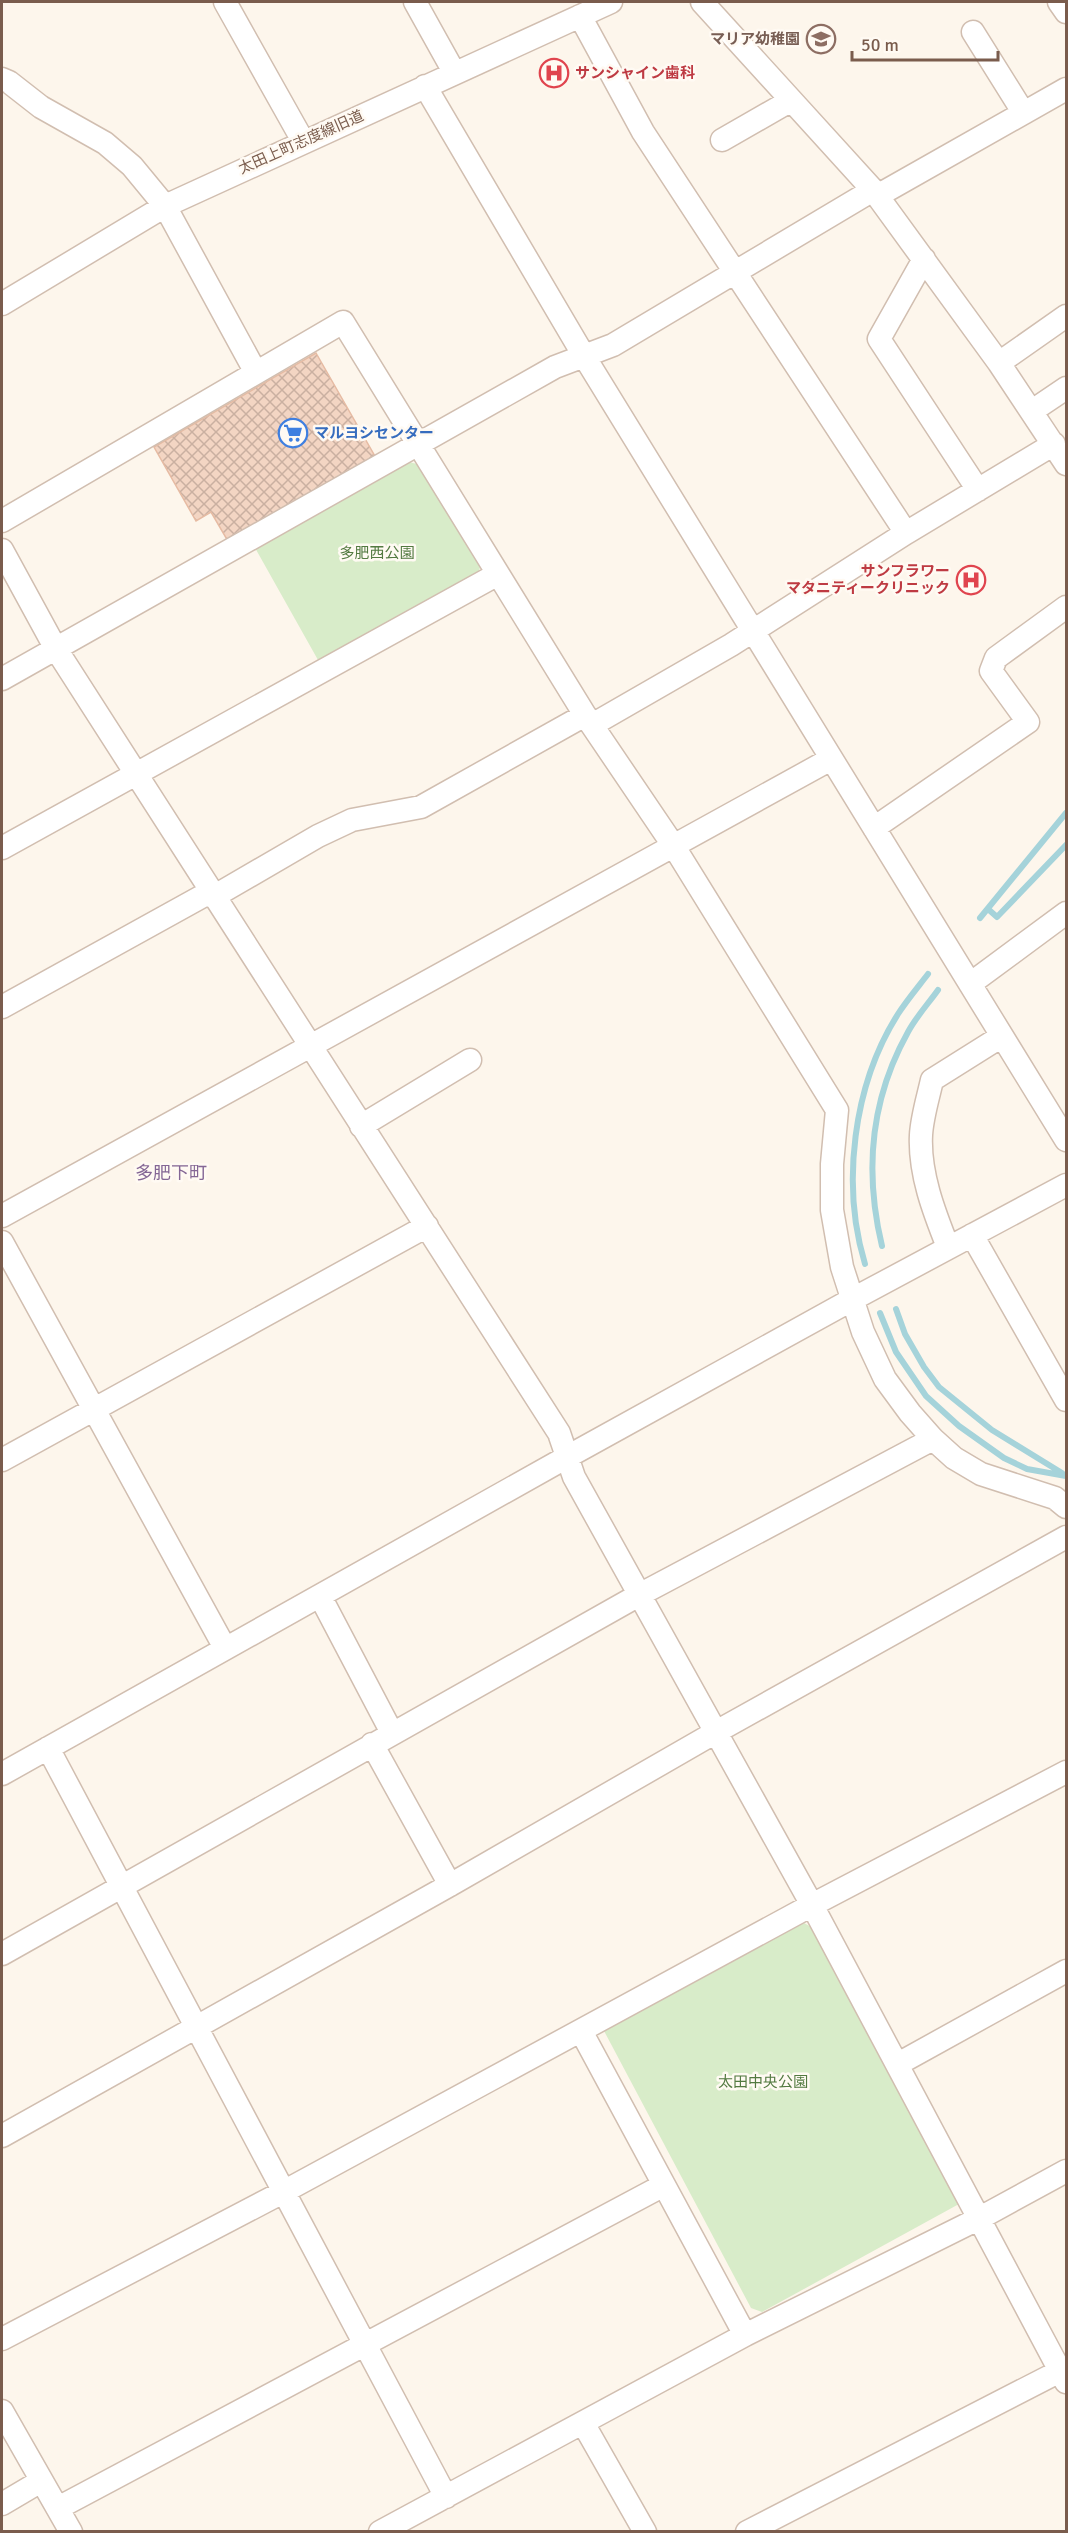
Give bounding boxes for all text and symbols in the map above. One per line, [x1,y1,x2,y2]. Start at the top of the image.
school or university icon: マリア幼稚園 [805,23,837,55]
scale bar [852,24,998,62]
place label: マリア幼稚園 [710,30,800,48]
text: 50 m [861,34,899,56]
hospital icon: サンシャイン歯科 [538,57,570,89]
place label: サンシャイン歯科 [575,64,695,82]
street label: 太田上町志度線旧道 [236,106,366,178]
supermarket icon: マルヨシセンター [277,417,309,449]
place label: マルヨシセンター [314,424,434,442]
park label: 多肥西公園 [339,544,415,562]
place label: サンフラワー マタニティークリニック [786,562,950,597]
hospital icon: サンフラワー マタニティークリニック [955,564,987,596]
district label: 多肥下町 [135,1162,207,1184]
park label: 太田中央公園 [718,2073,808,2091]

